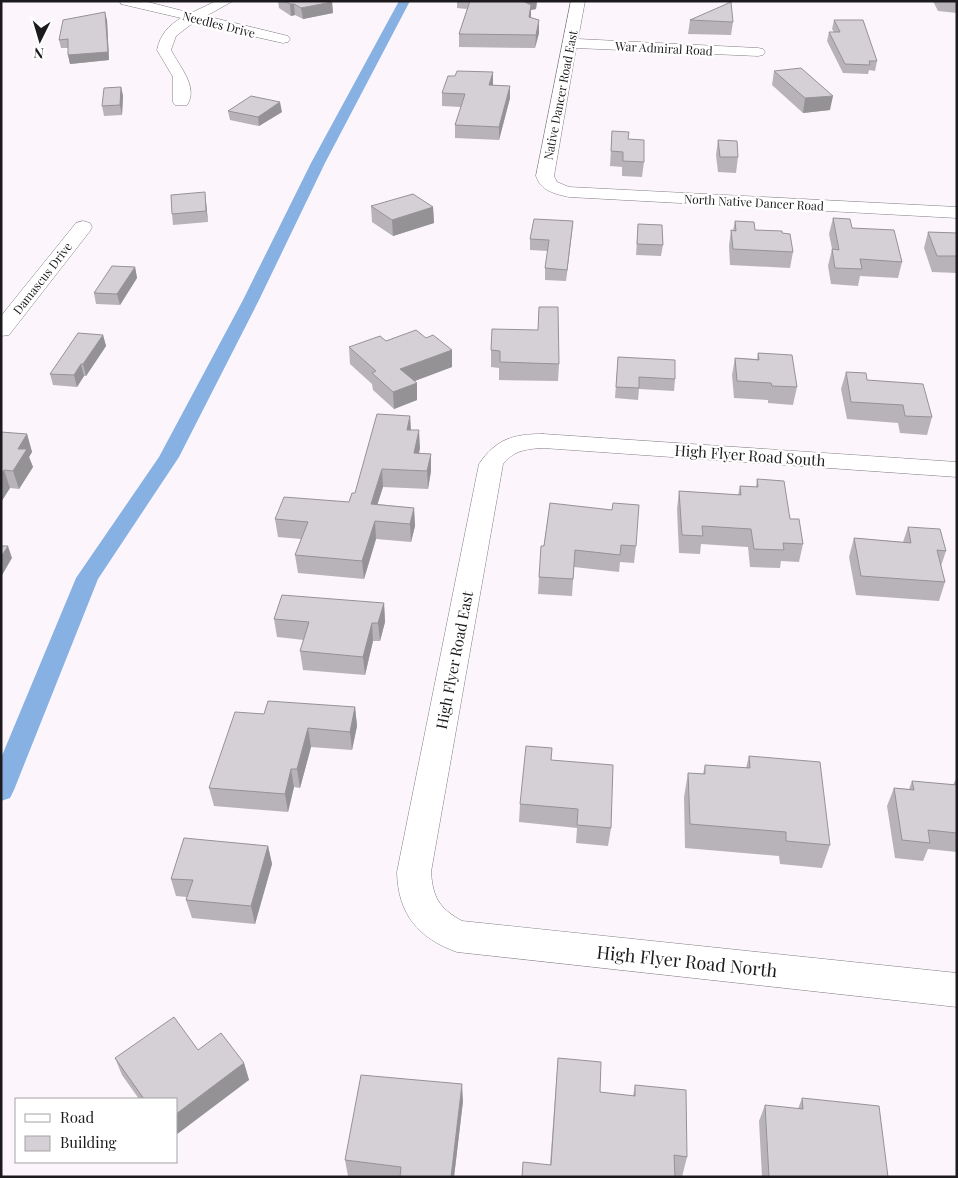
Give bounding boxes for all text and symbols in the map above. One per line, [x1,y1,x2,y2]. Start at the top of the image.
street label: Needles Drive [181,7,257,41]
north arrow [15,15,65,65]
street label: Native Dancer Road East [540,28,581,161]
street label: War Admiral Road [614,37,713,59]
text: N [33,44,45,63]
street label: North Native Dancer Road [684,190,824,214]
street label: Damascus Drive [9,239,75,317]
street label: High Flyer Road South [674,440,826,470]
street label: High Flyer Road East [431,588,477,731]
street label: High Flyer Road North [595,940,779,982]
legend [15,1098,178,1163]
text: Road [60,1107,94,1127]
text: Building [60,1132,117,1152]

